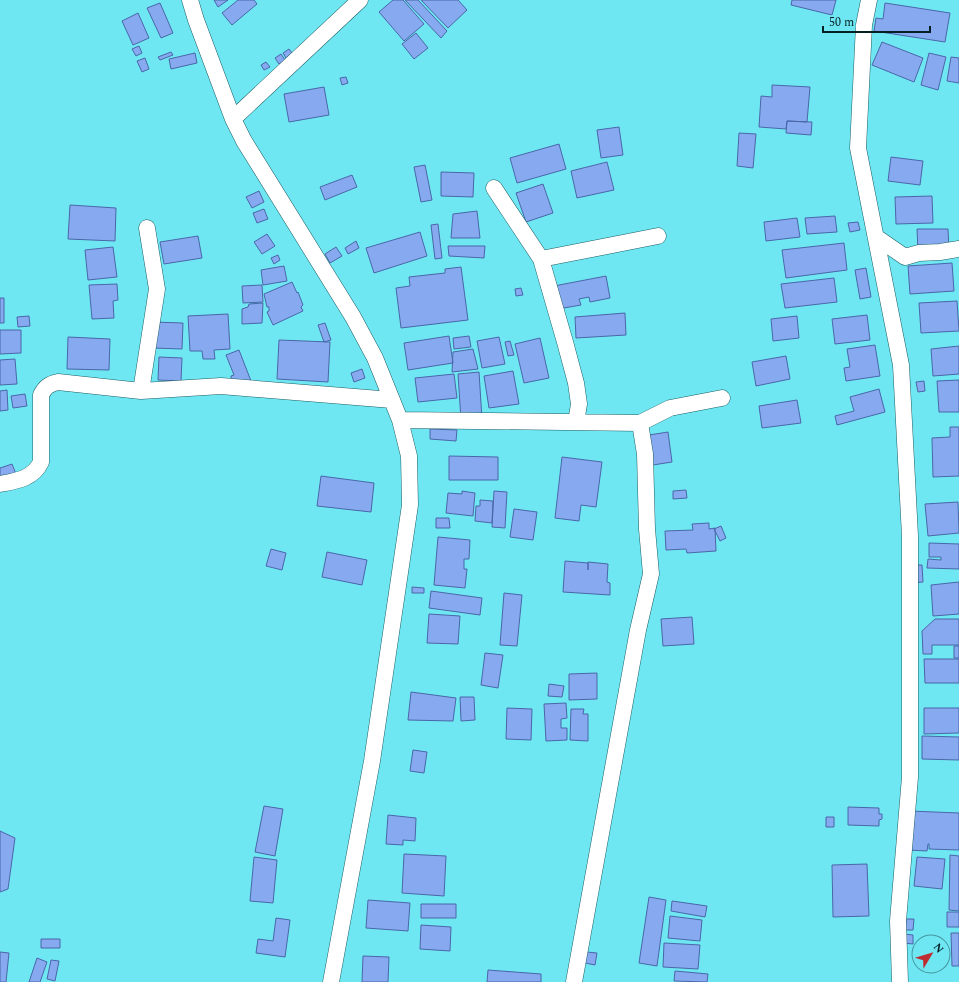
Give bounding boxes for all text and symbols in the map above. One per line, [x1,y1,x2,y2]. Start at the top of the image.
scale bar [823,8,930,34]
text: 50 m [829,13,854,32]
north arrow [911,934,951,974]
text: N [929,939,948,957]

